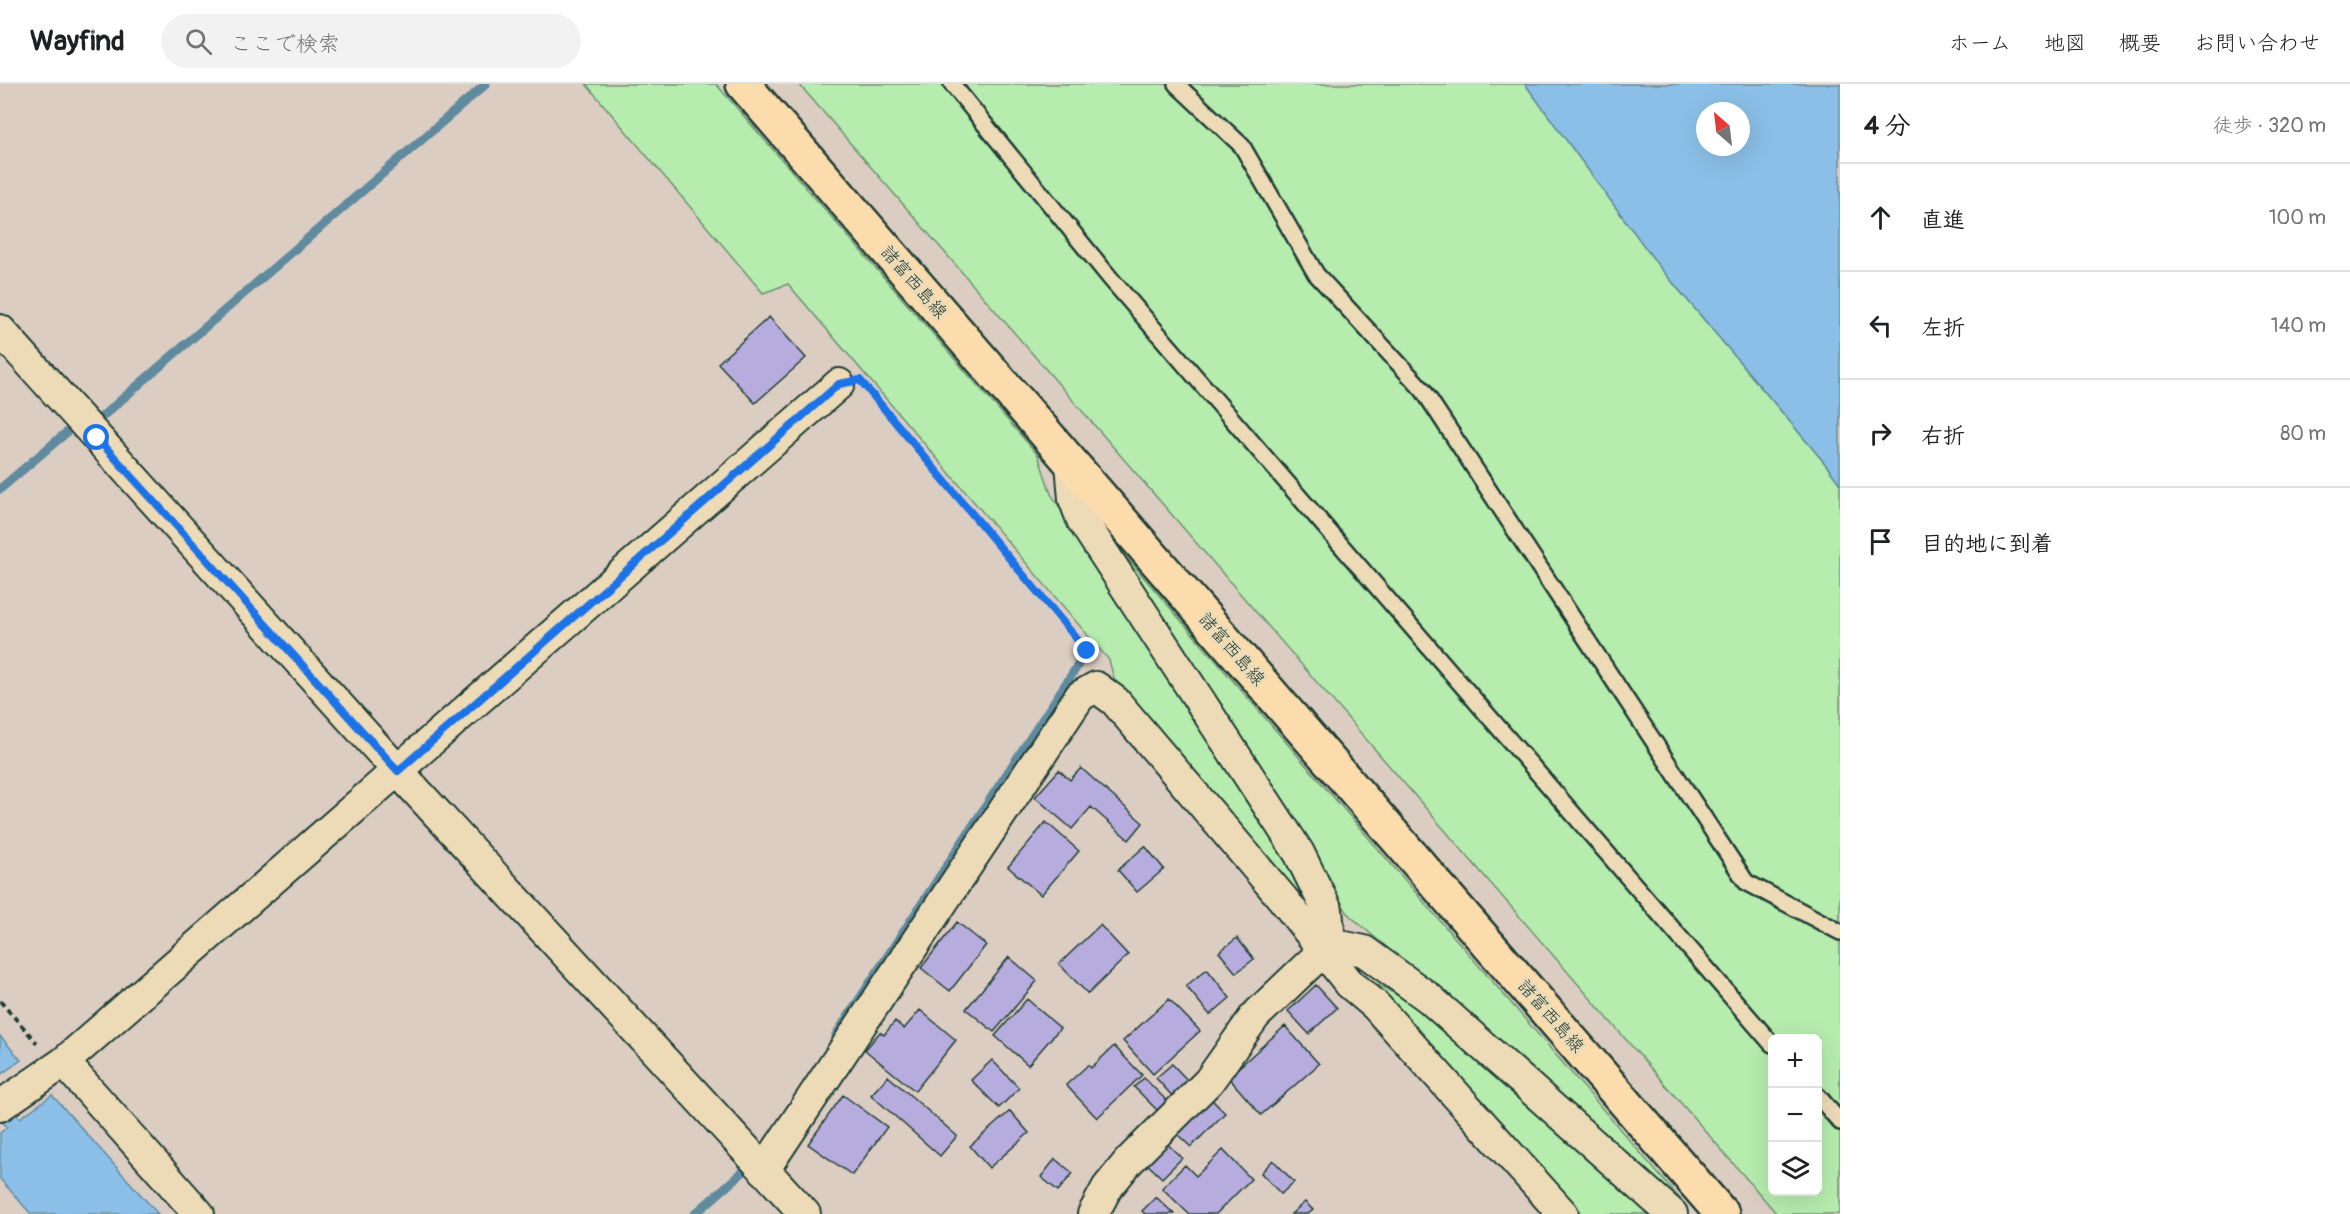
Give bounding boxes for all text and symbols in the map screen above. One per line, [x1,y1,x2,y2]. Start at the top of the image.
search box [161,14,581,68]
text: Wayfind [30,24,125,59]
icon: search [182,25,215,58]
text: ここで検索 [230,30,340,58]
text: ホーム [1949,30,2011,57]
text: 地図 [2044,30,2086,57]
text: 概要 [2119,30,2161,57]
text: お問い合わせ [2194,30,2320,57]
north arrow [1696,102,1750,156]
text: 4 分 [1864,110,1911,142]
text: 徒歩 · 320 m [2213,113,2326,138]
icon: ahead [1864,201,1897,234]
text: 100 m [2269,205,2326,230]
text: 直進 [1921,206,1965,234]
street label: 諸富西島線 [875,241,952,324]
icon: left [1864,309,1897,342]
text: 140 m [2271,313,2326,338]
text: 左折 [1921,314,1965,342]
icon: right [1864,417,1897,450]
text: 80 m [2280,421,2326,446]
text: 右折 [1921,422,1965,450]
route start [83,424,109,450]
icon: arrive [1864,525,1897,558]
text: 目的地に到着 [1921,530,2053,558]
street label: 諸富西島線 [1193,608,1270,691]
route end [1073,637,1099,663]
street label: 諸富西島線 [1512,975,1589,1058]
map controls [1768,1034,1822,1196]
button: + [1768,1034,1822,1088]
button: − [1768,1088,1822,1142]
button: layers [1768,1142,1822,1196]

